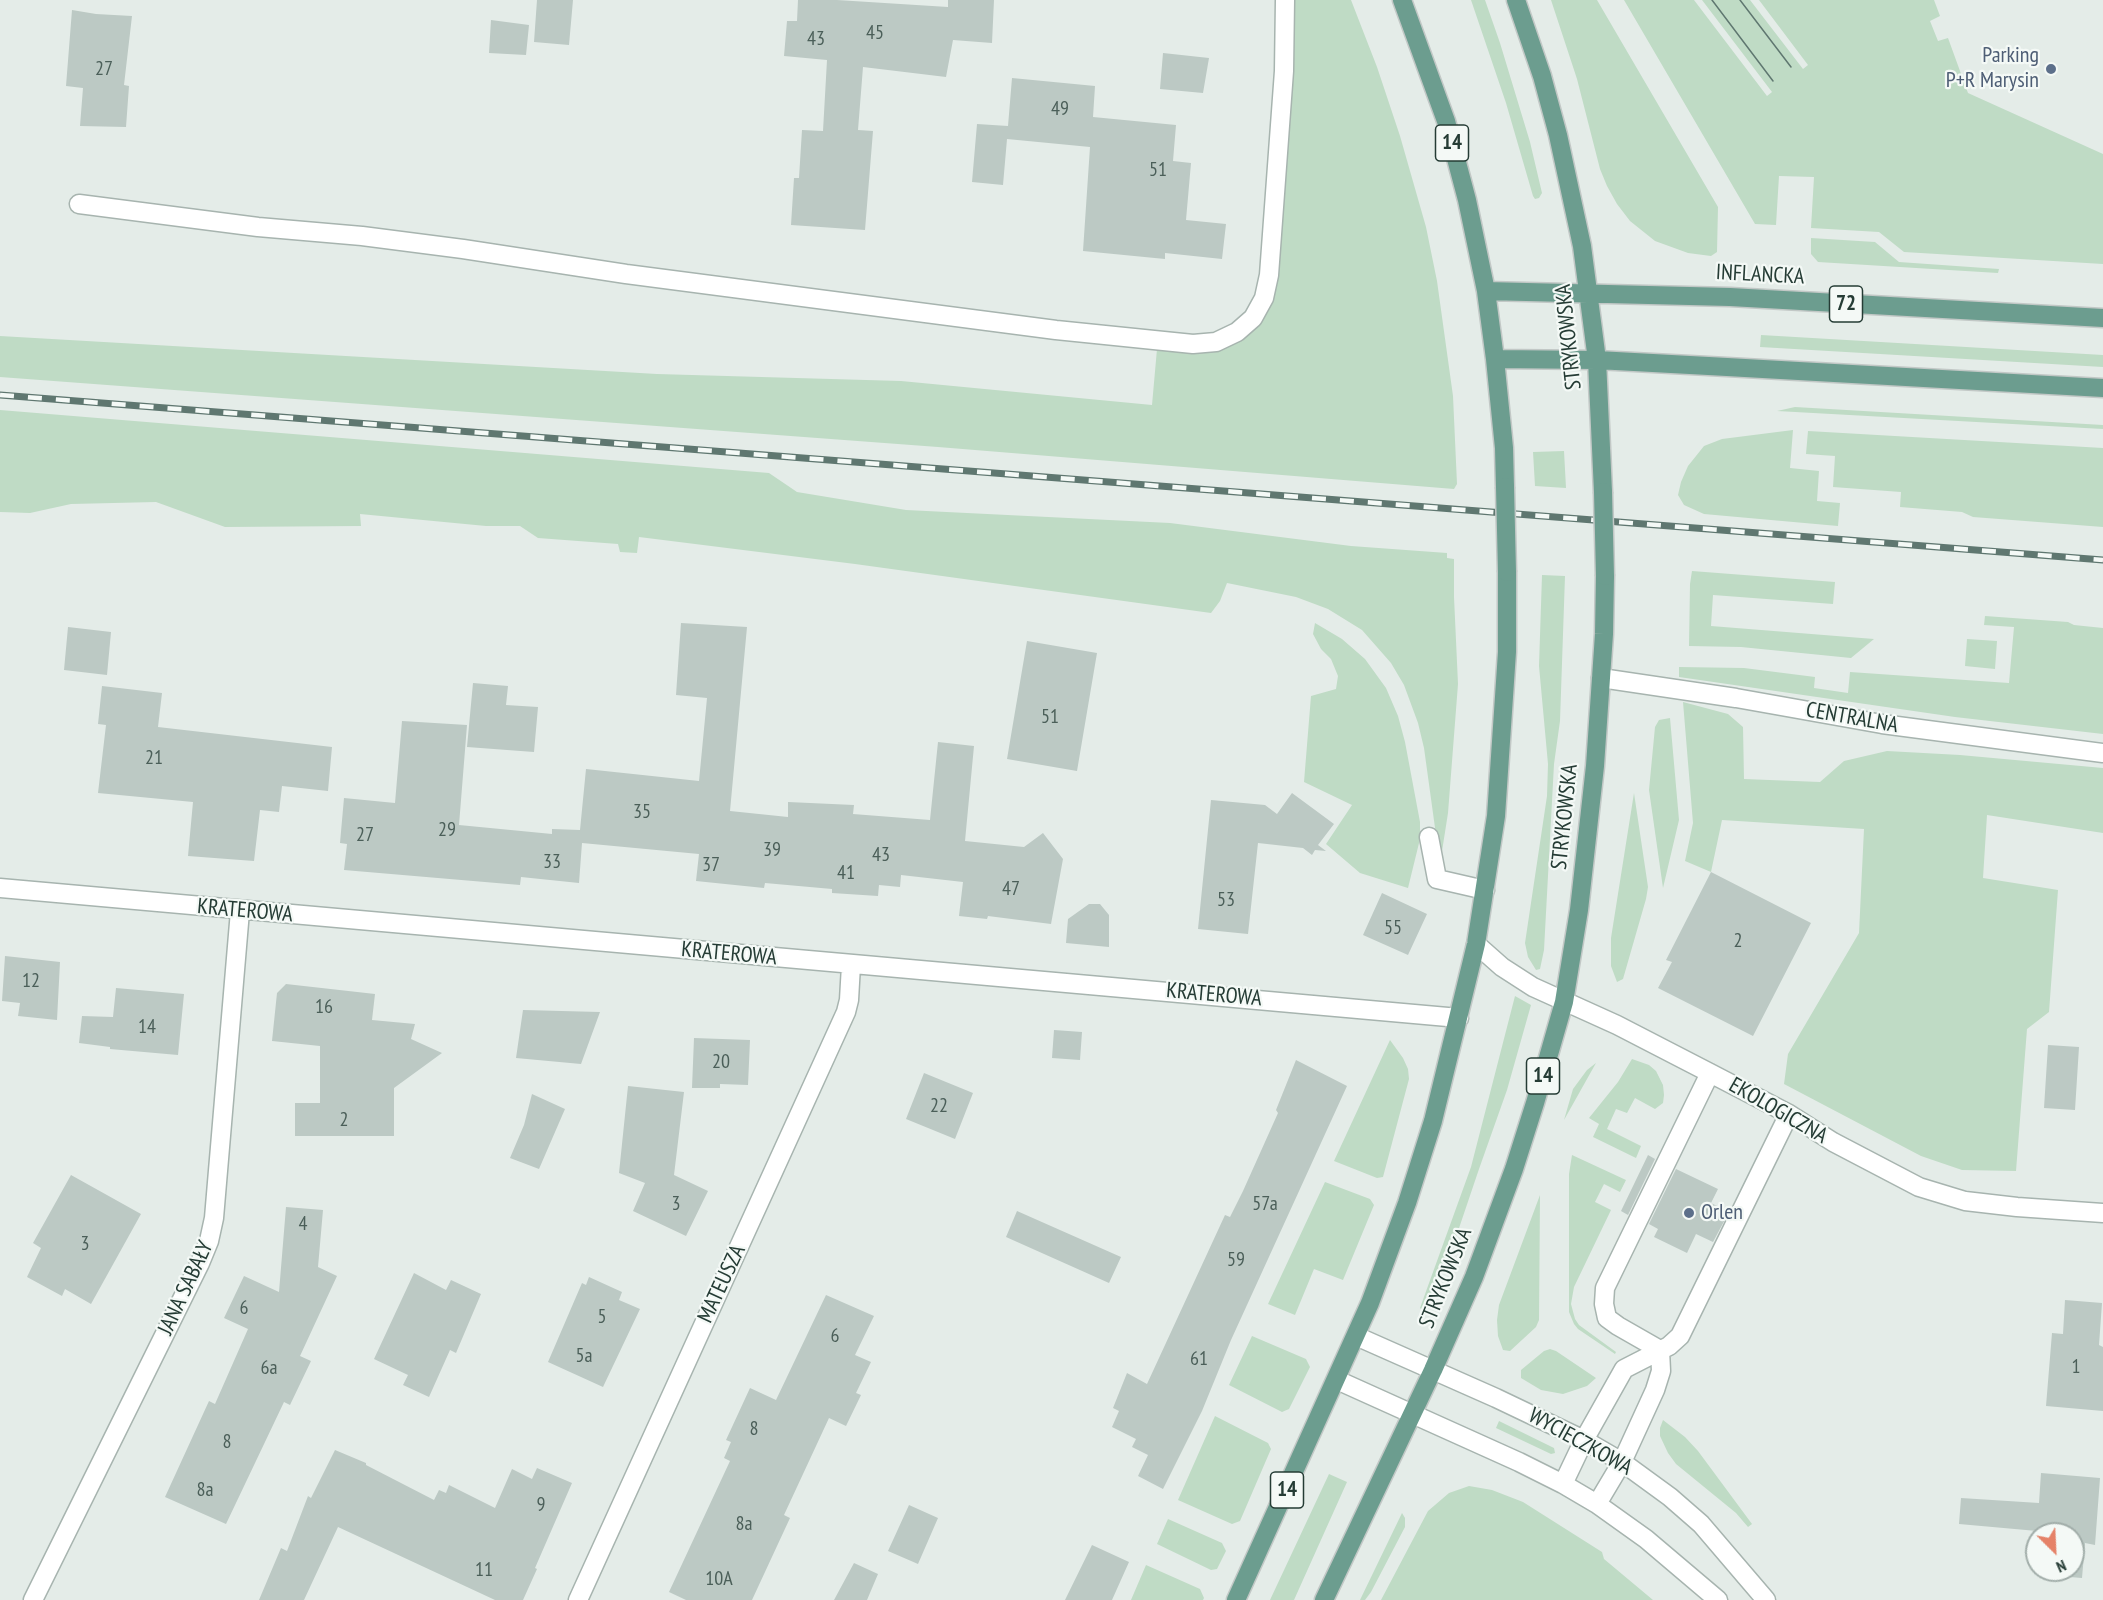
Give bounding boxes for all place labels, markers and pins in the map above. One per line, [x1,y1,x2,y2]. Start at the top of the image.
place label: Parking P+R Marysin [1946,43,2039,94]
marker: Parking P+R Marysin [2044,62,2058,76]
place label: Orlen [1701,1200,1743,1226]
marker: Orlen [1682,1206,1696,1220]

